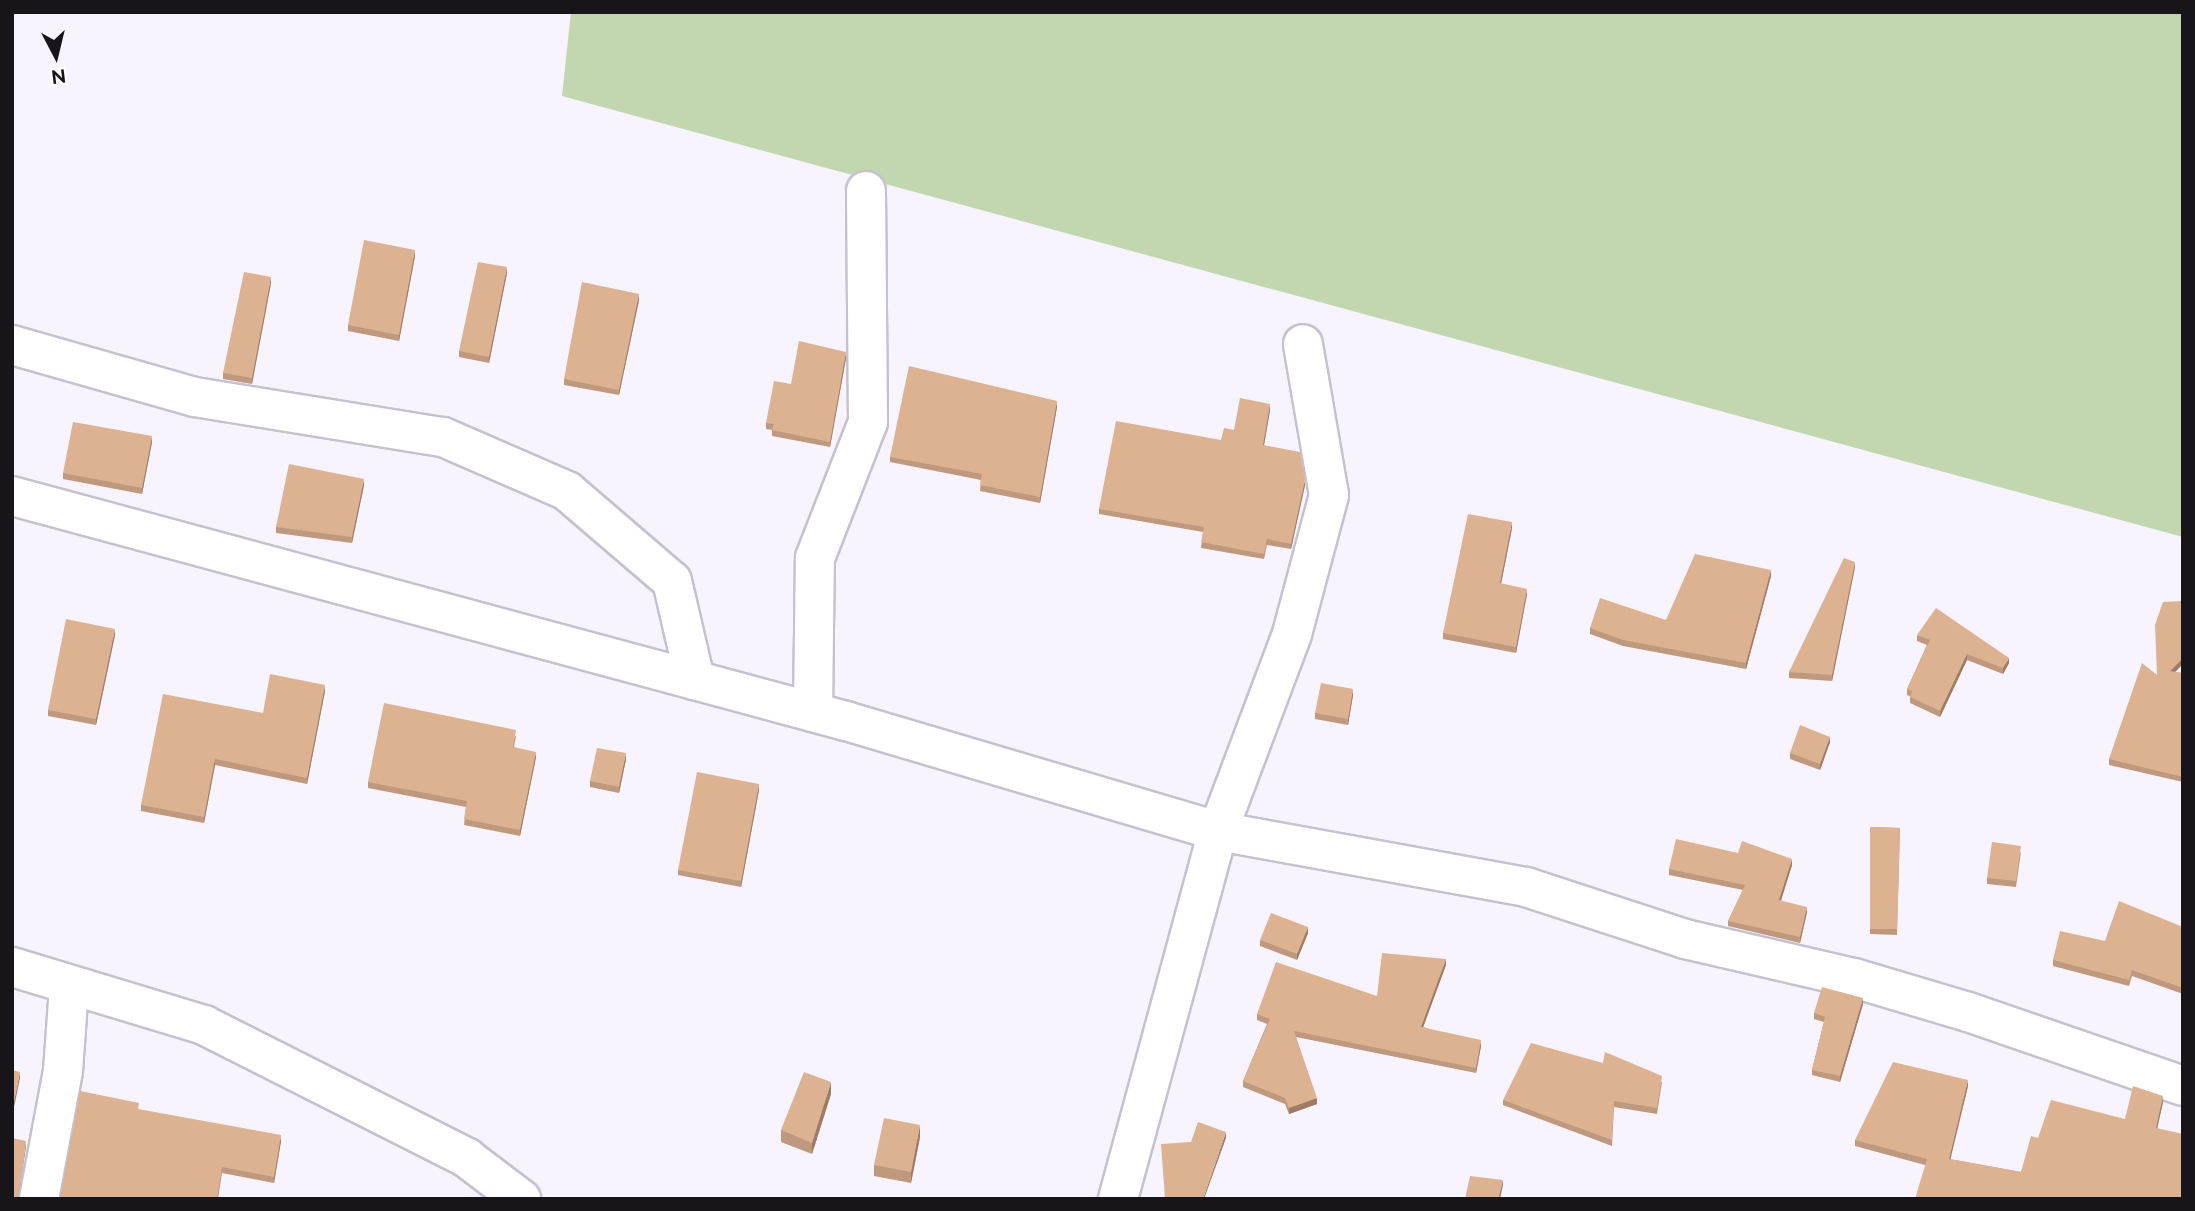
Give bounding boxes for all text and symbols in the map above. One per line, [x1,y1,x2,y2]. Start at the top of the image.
north arrow [21,21,91,91]
text: N [50,65,67,89]

